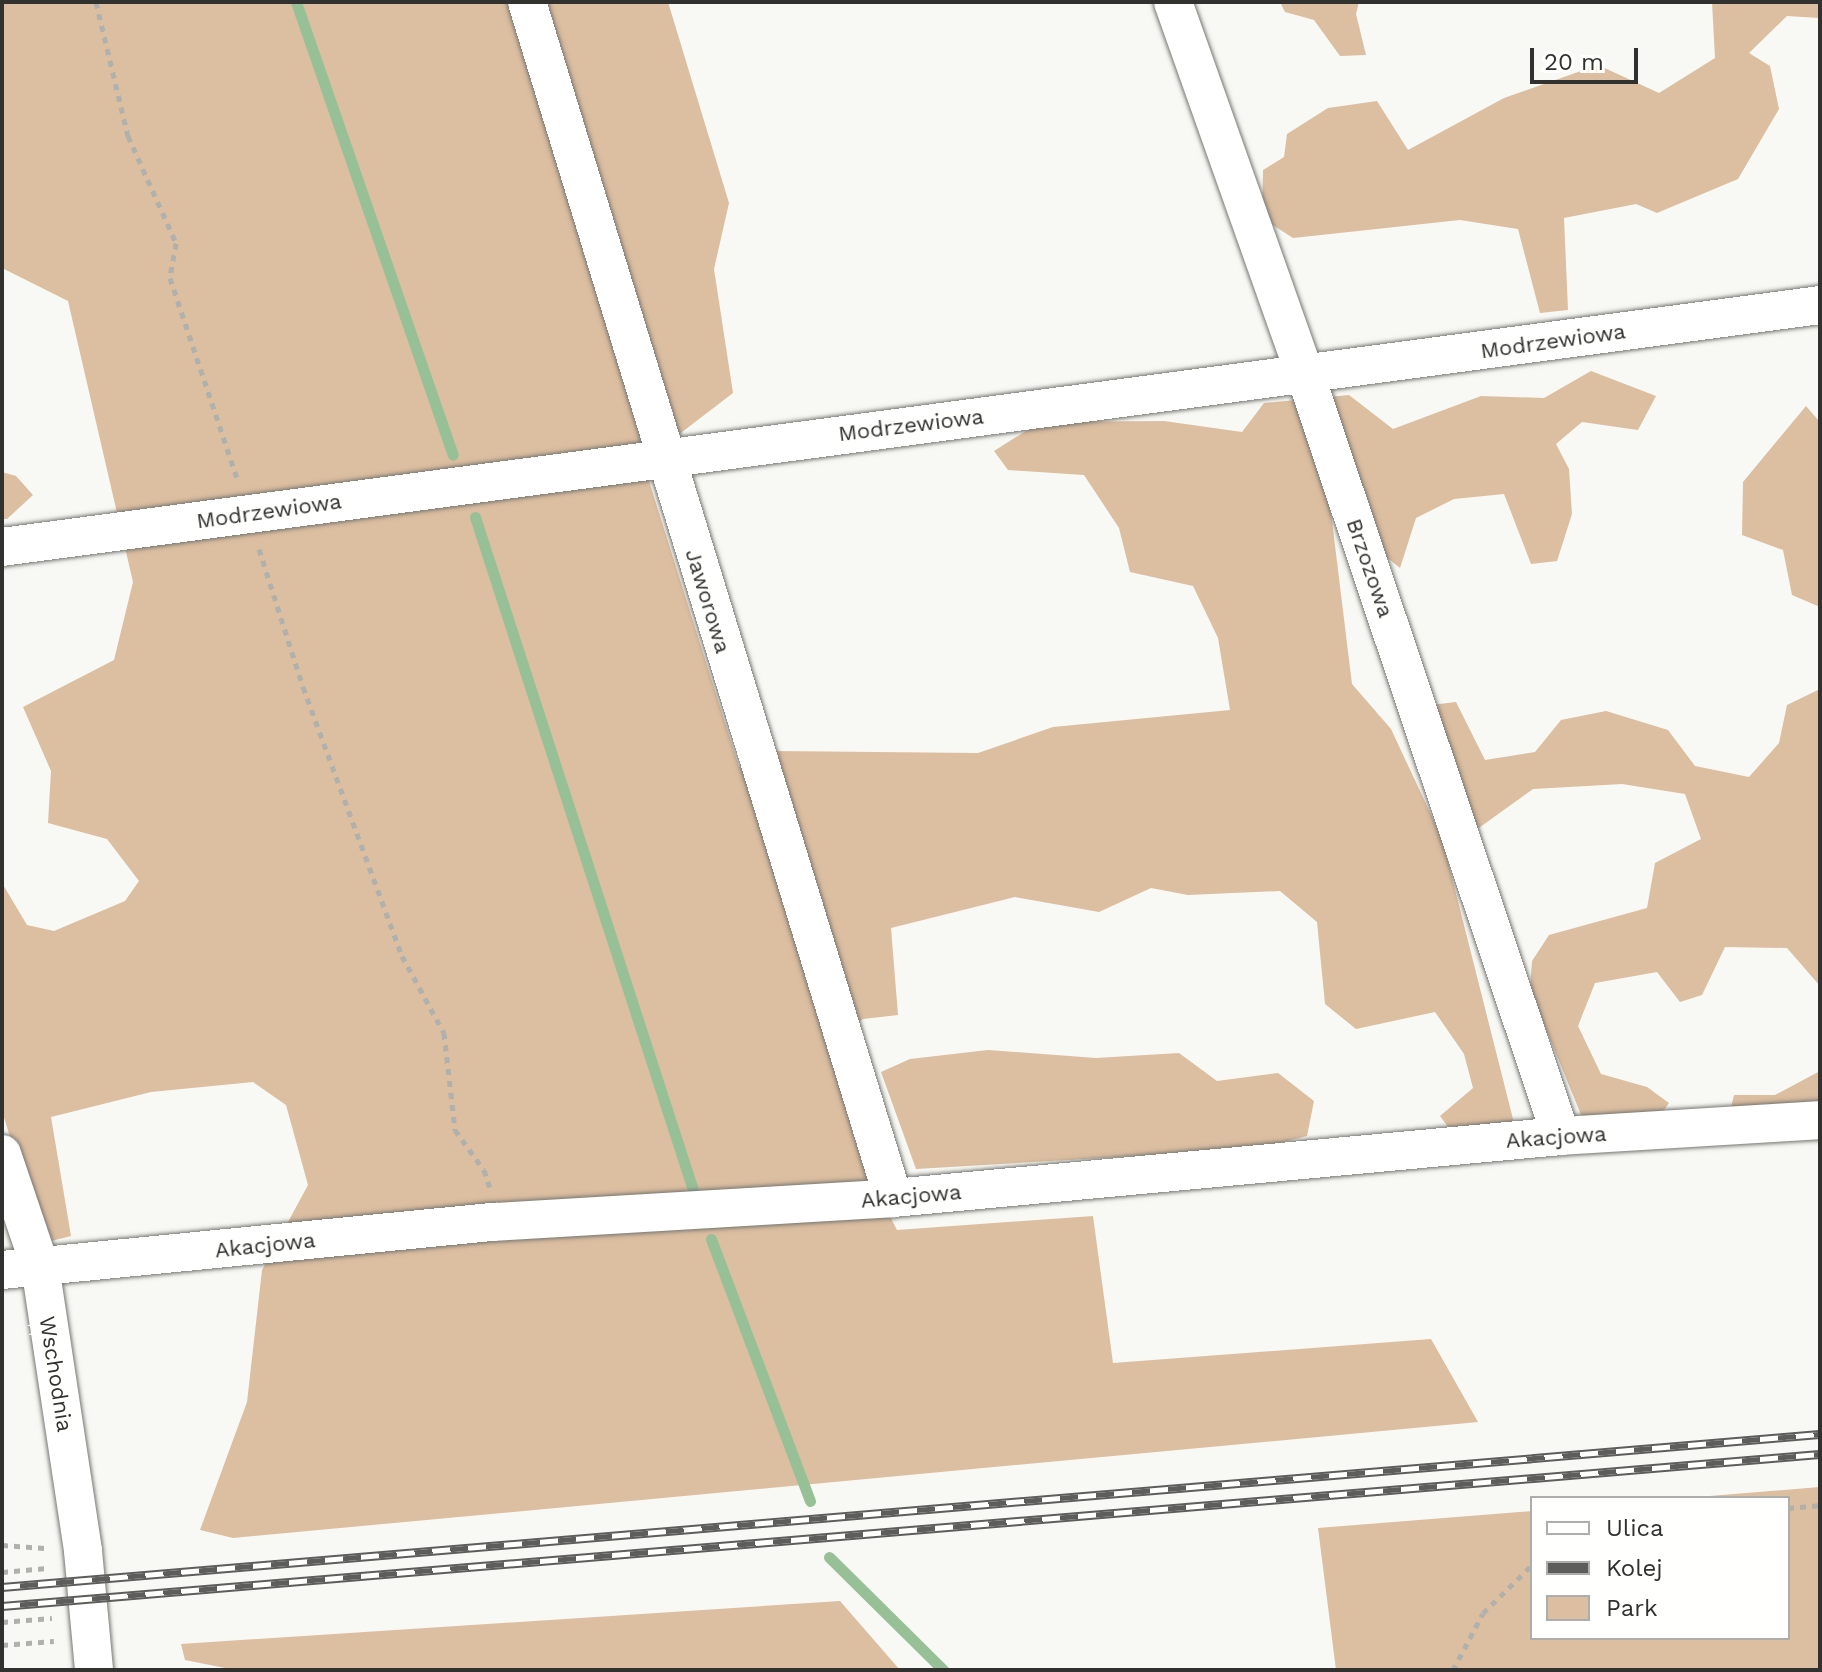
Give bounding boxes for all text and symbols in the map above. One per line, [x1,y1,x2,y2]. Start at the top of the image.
scale bar [1534,32,1642,82]
text: 20 m [1544,48,1604,76]
street label: Modrzewiowa [1479,318,1627,364]
street label: Modrzewiowa [837,403,985,447]
street label: Modrzewiowa [195,488,343,534]
street label: Brzozowa [1341,515,1399,621]
street label: Jaworowa [680,546,736,656]
street label: Akacjowa [1505,1120,1607,1154]
street label: Akacjowa [860,1178,962,1214]
street label: Akacjowa [213,1227,317,1263]
street label: Wschodnia [34,1314,78,1434]
legend [1530,1496,1790,1640]
text: Ulica [1606,1514,1664,1542]
text: Kolej [1606,1554,1663,1582]
text: Park [1606,1594,1658,1622]

